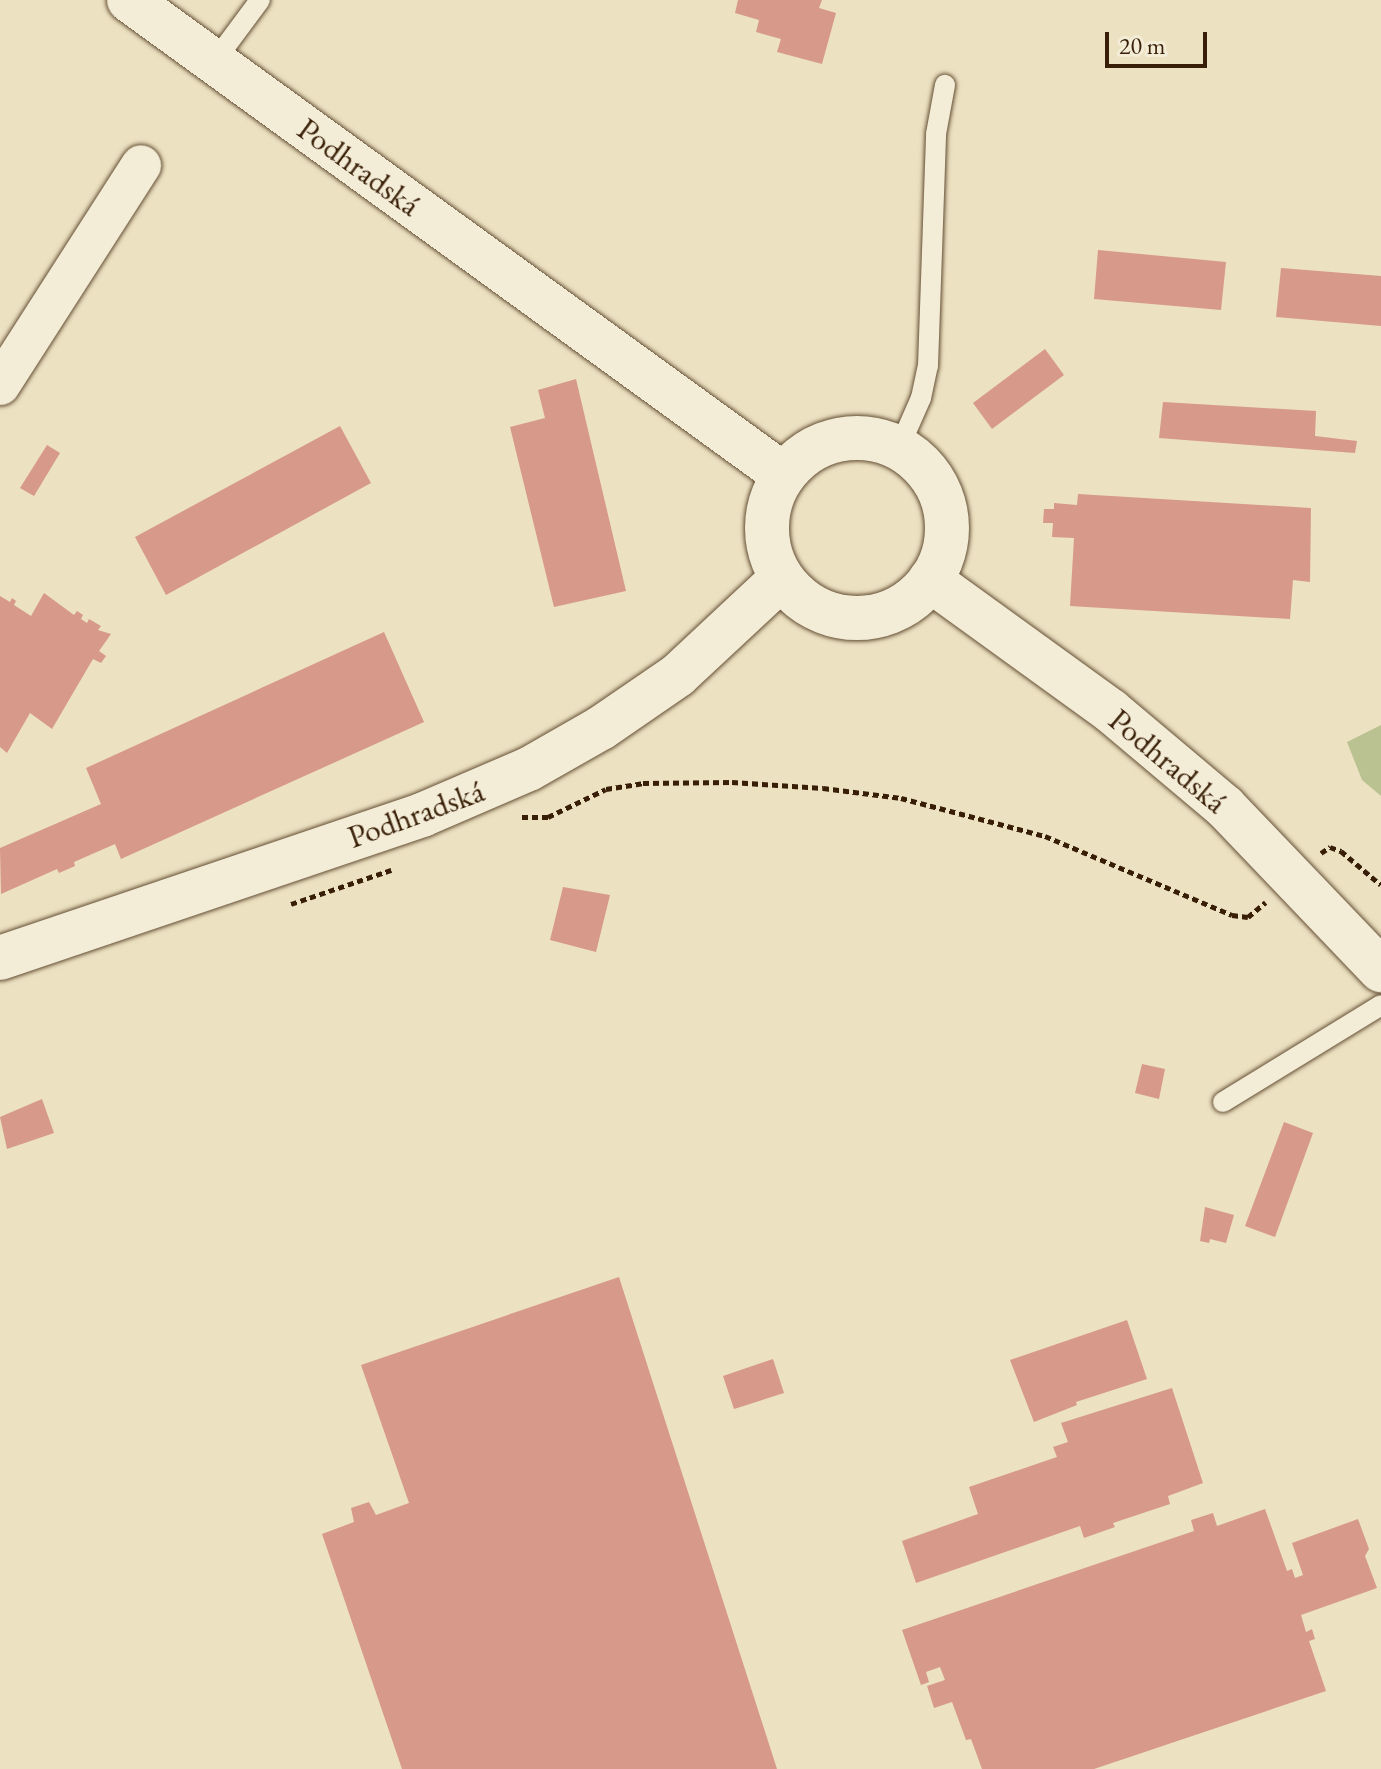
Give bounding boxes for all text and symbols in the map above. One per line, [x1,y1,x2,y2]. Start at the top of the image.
scale bar [1109,16,1211,66]
text: 20 m [1119,30,1166,61]
street label: Podhradská [290,110,428,224]
street label: Podhradská [1101,701,1235,821]
street label: Podhradská [343,772,489,856]

